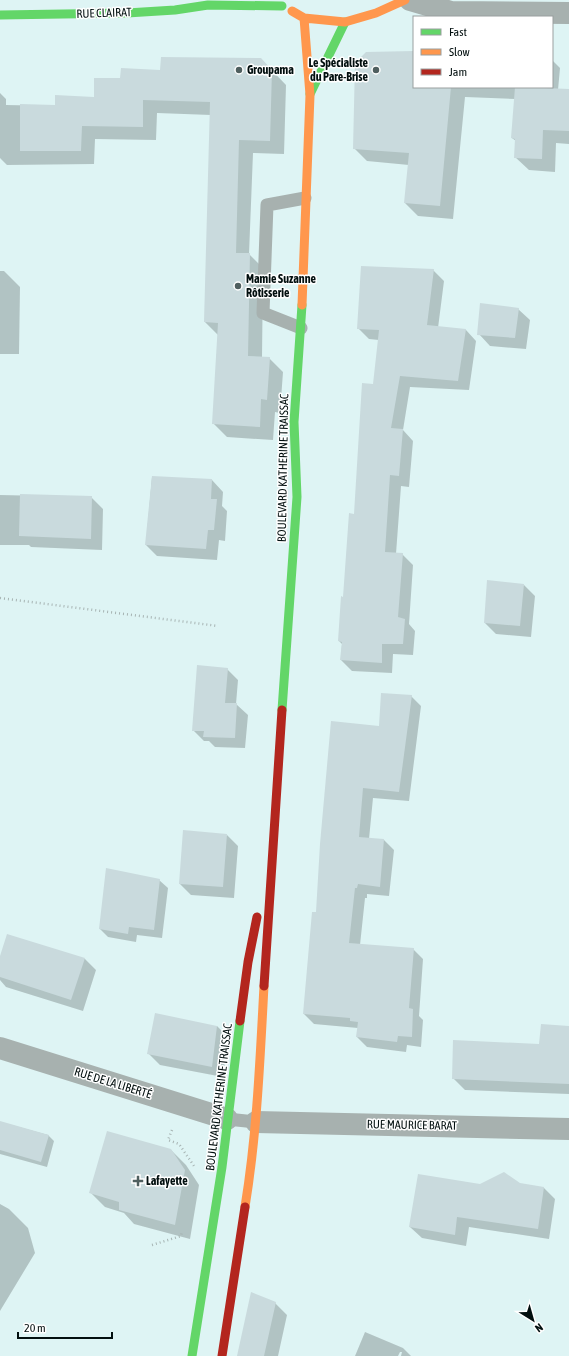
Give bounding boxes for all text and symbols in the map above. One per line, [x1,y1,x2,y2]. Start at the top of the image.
street label: RUE CLAIRAT [76,5,133,21]
legend [413,16,553,88]
text: Fast [449,25,467,39]
text: Slow [449,45,470,59]
place label: Le Spécialiste du Pare-Brise [308,56,369,84]
place label: Groupama [247,63,294,77]
marker: Groupama [234,65,244,75]
marker: Le Spécialiste du Pare-Brise [371,65,381,75]
text: Jam [449,65,467,79]
place label: Mamie Suzanne Rôtisserie [246,272,316,300]
marker: Mamie Suzanne Rôtisserie [233,281,243,291]
street label: BOULEVARD KATHERINE TRAISSAC [275,393,291,542]
street label: BOULEVARD KATHERINE TRAISSAC [203,1022,235,1172]
street label: RUE DE LA LIBERTÉ [73,1065,153,1101]
street label: RUE MAURICE BARAT [367,1117,458,1133]
place label: Lafayette [146,1174,188,1188]
marker: Lafayette [133,1176,143,1186]
north arrow [513,1300,553,1340]
scale bar [18,1314,112,1340]
text: 20 m [24,1321,46,1335]
text: N [533,1321,545,1335]

